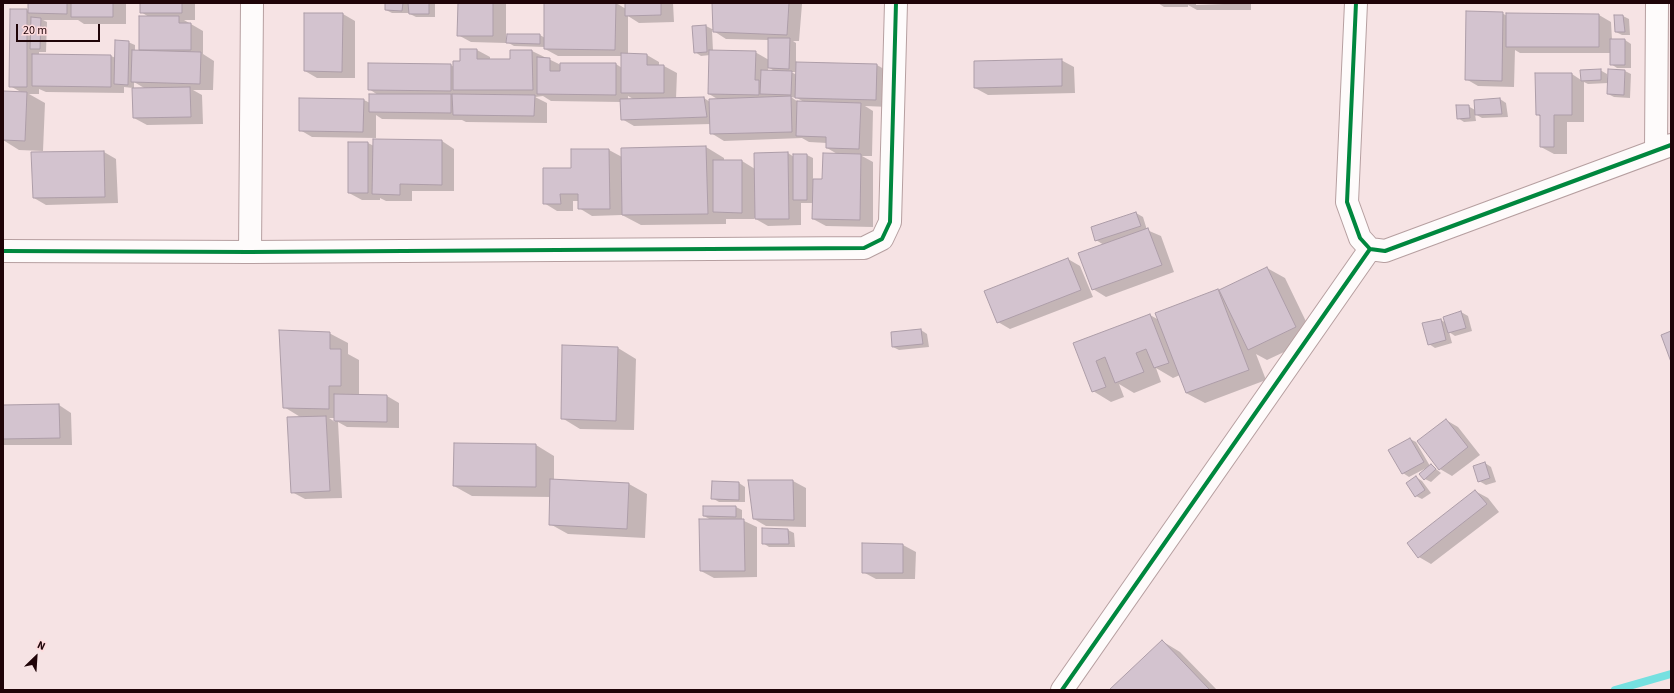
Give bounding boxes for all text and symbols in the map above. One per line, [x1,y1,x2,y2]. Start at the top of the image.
scale bar [18,16,102,42]
text: 20 m [23,22,47,39]
north arrow [16,637,56,677]
text: N [35,637,48,654]

